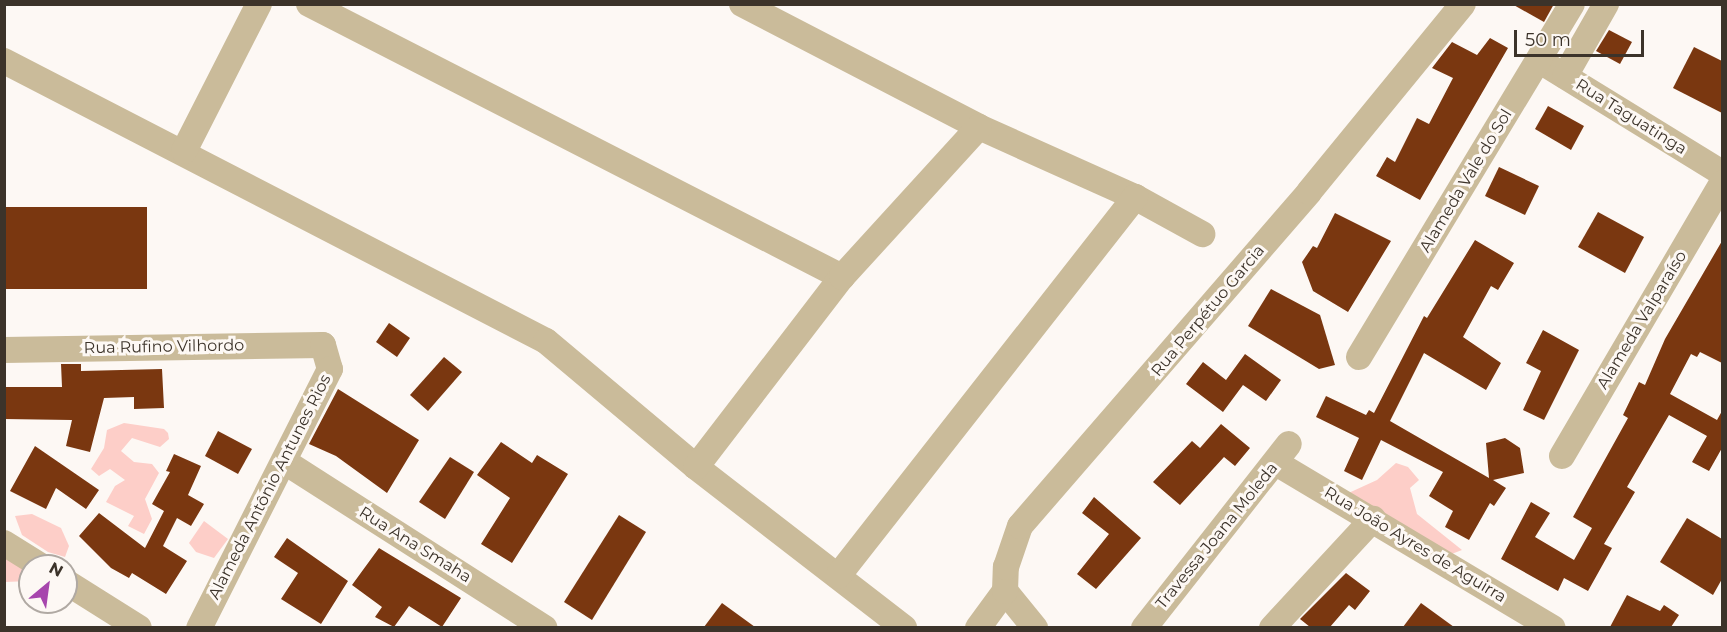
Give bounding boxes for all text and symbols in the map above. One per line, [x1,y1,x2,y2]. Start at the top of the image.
scale bar [1517,18,1648,56]
text: 50 m [1525,29,1571,51]
street label: Rua Taguatinga [1572,75,1690,159]
street label: Alameda Vale do Sol [1416,106,1516,256]
street label: Rua Perpétuo Garcia [1147,241,1269,381]
street label: Alameda Valparaíso [1593,247,1691,393]
street label: Rua Rufino Vilhordo [84,336,244,358]
street label: Alameda Antônio Antunes Rios [205,371,335,603]
street label: Travessa Joana Moleda [1152,459,1282,613]
street label: Rua João Ayres de Aguirra [1321,483,1509,607]
street label: Rua Ana Smaha [355,503,475,587]
north arrow [18,554,78,614]
text: N [46,558,66,581]

